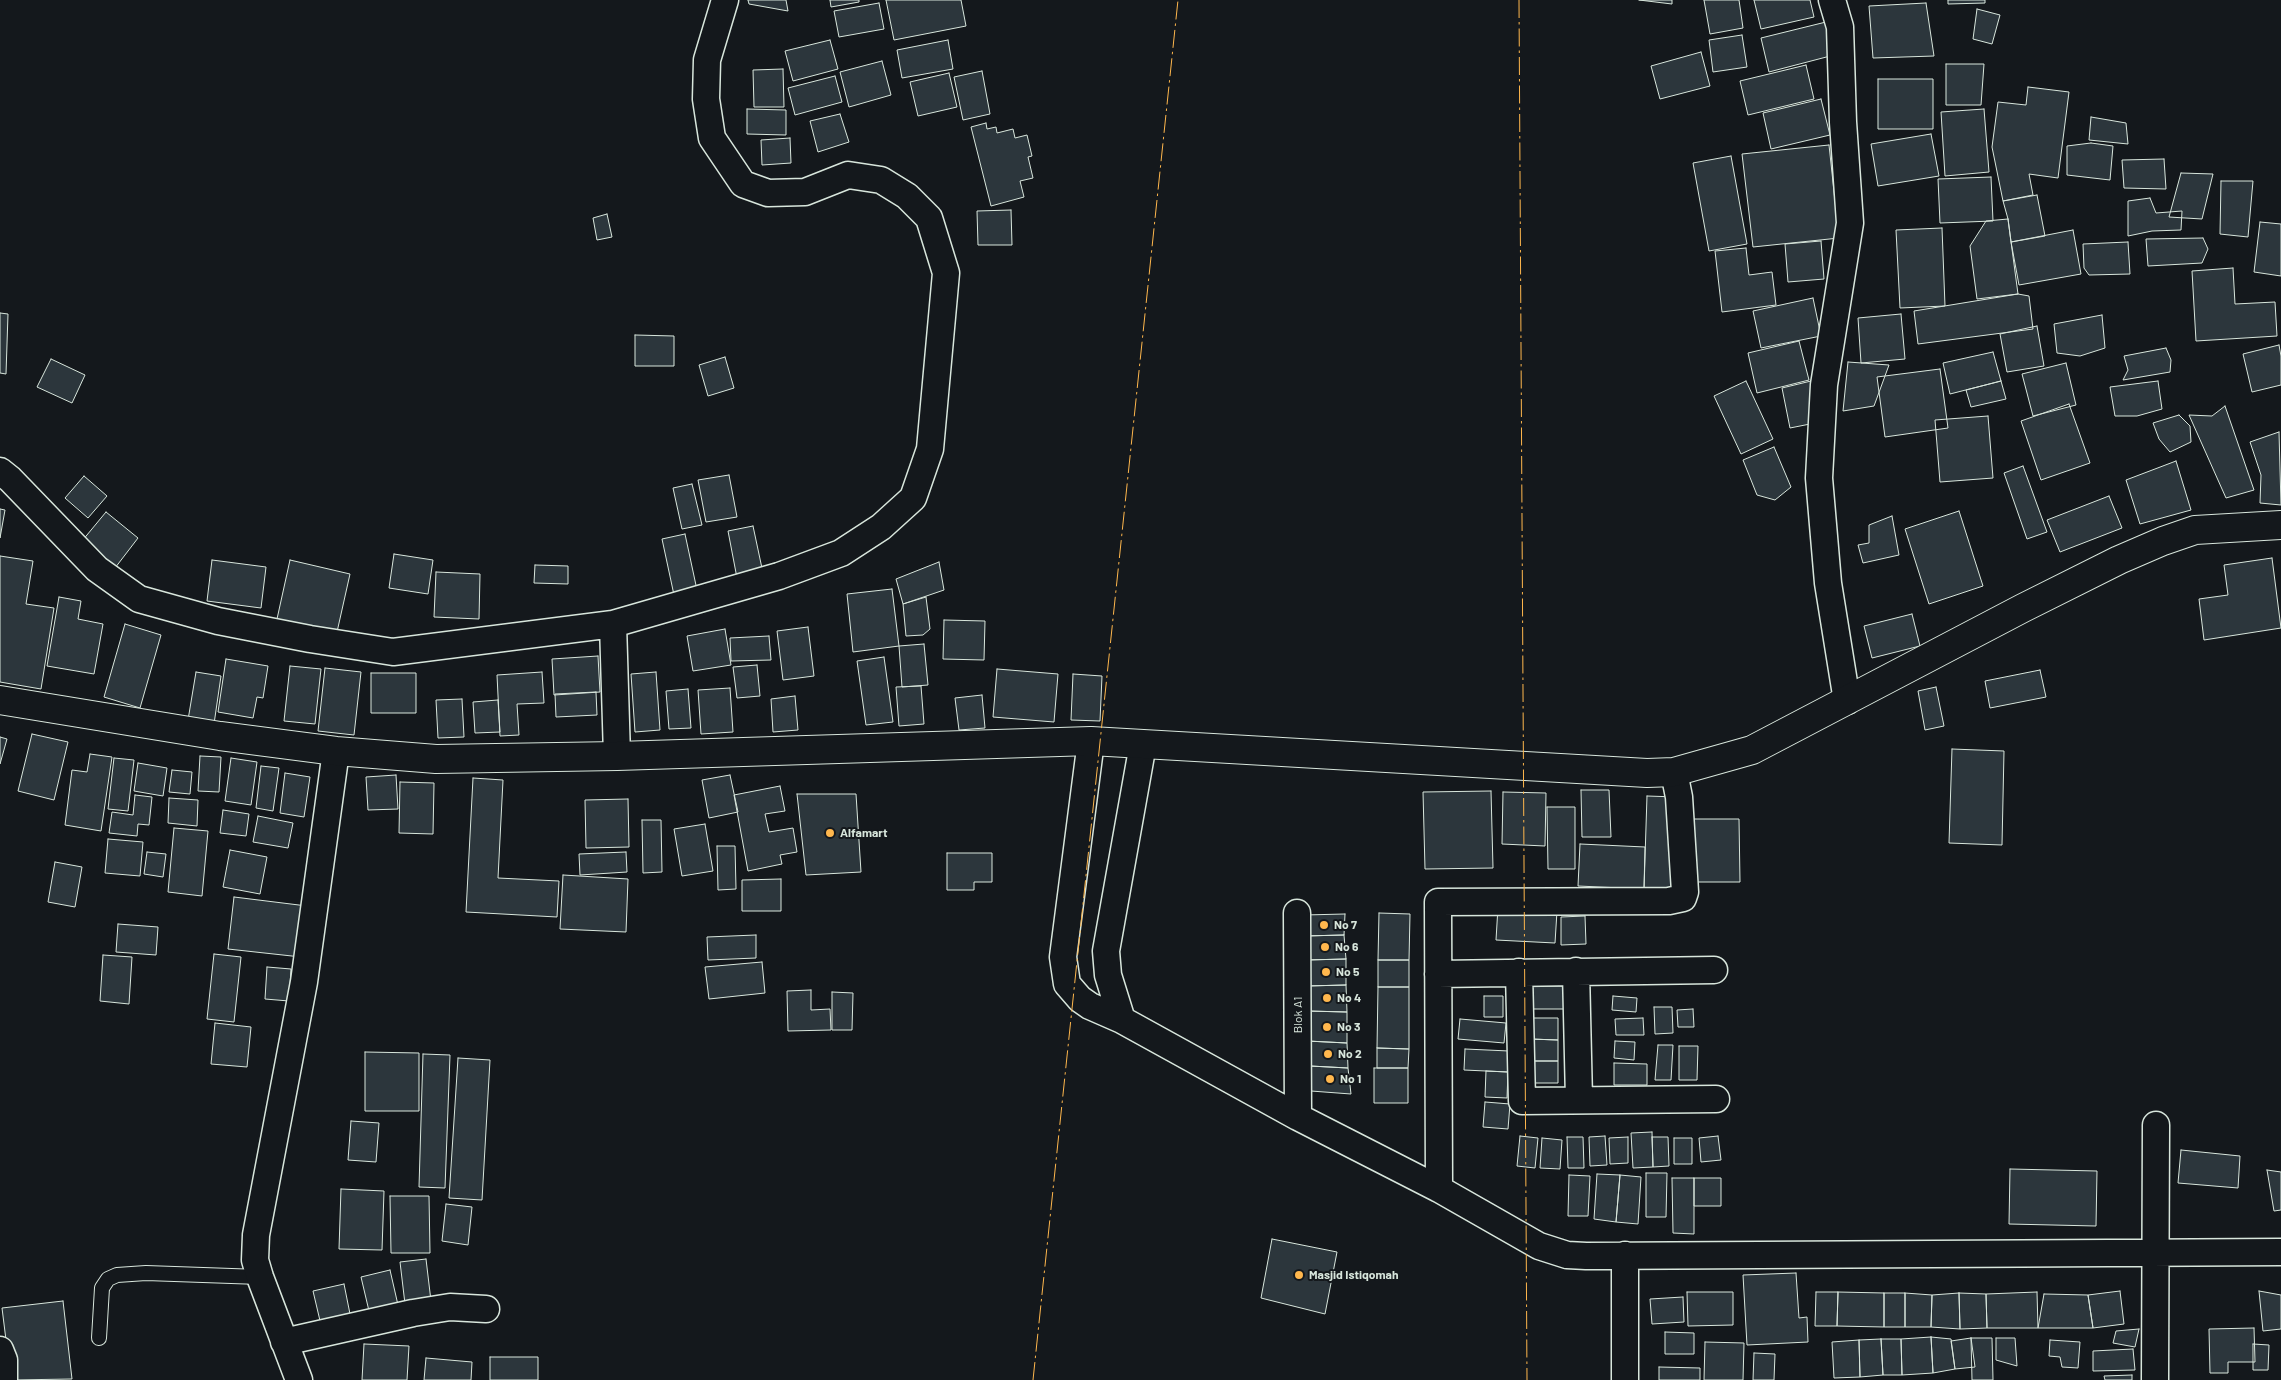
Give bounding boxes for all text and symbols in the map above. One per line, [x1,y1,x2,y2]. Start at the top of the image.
place label: Alfamart [840,826,887,840]
marker: Alfamart [824,827,836,839]
place label: No 7 [1334,918,1357,932]
marker: No 7 [1318,919,1330,931]
place label: No 6 [1335,940,1359,954]
marker: No 6 [1319,941,1331,953]
place label: No 5 [1336,965,1360,979]
marker: No 5 [1320,966,1332,978]
place label: No 4 [1337,991,1361,1005]
marker: No 4 [1321,992,1333,1004]
street label: Blok A1 [1291,997,1305,1033]
place label: No 3 [1337,1020,1361,1034]
marker: No 3 [1321,1021,1333,1033]
place label: No 2 [1338,1047,1362,1061]
marker: No 2 [1322,1048,1334,1060]
place label: No 1 [1340,1072,1361,1086]
marker: No 1 [1324,1073,1336,1085]
place label: Masjid Istiqomah [1309,1268,1398,1282]
marker: Masjid Istiqomah [1293,1269,1305,1281]

